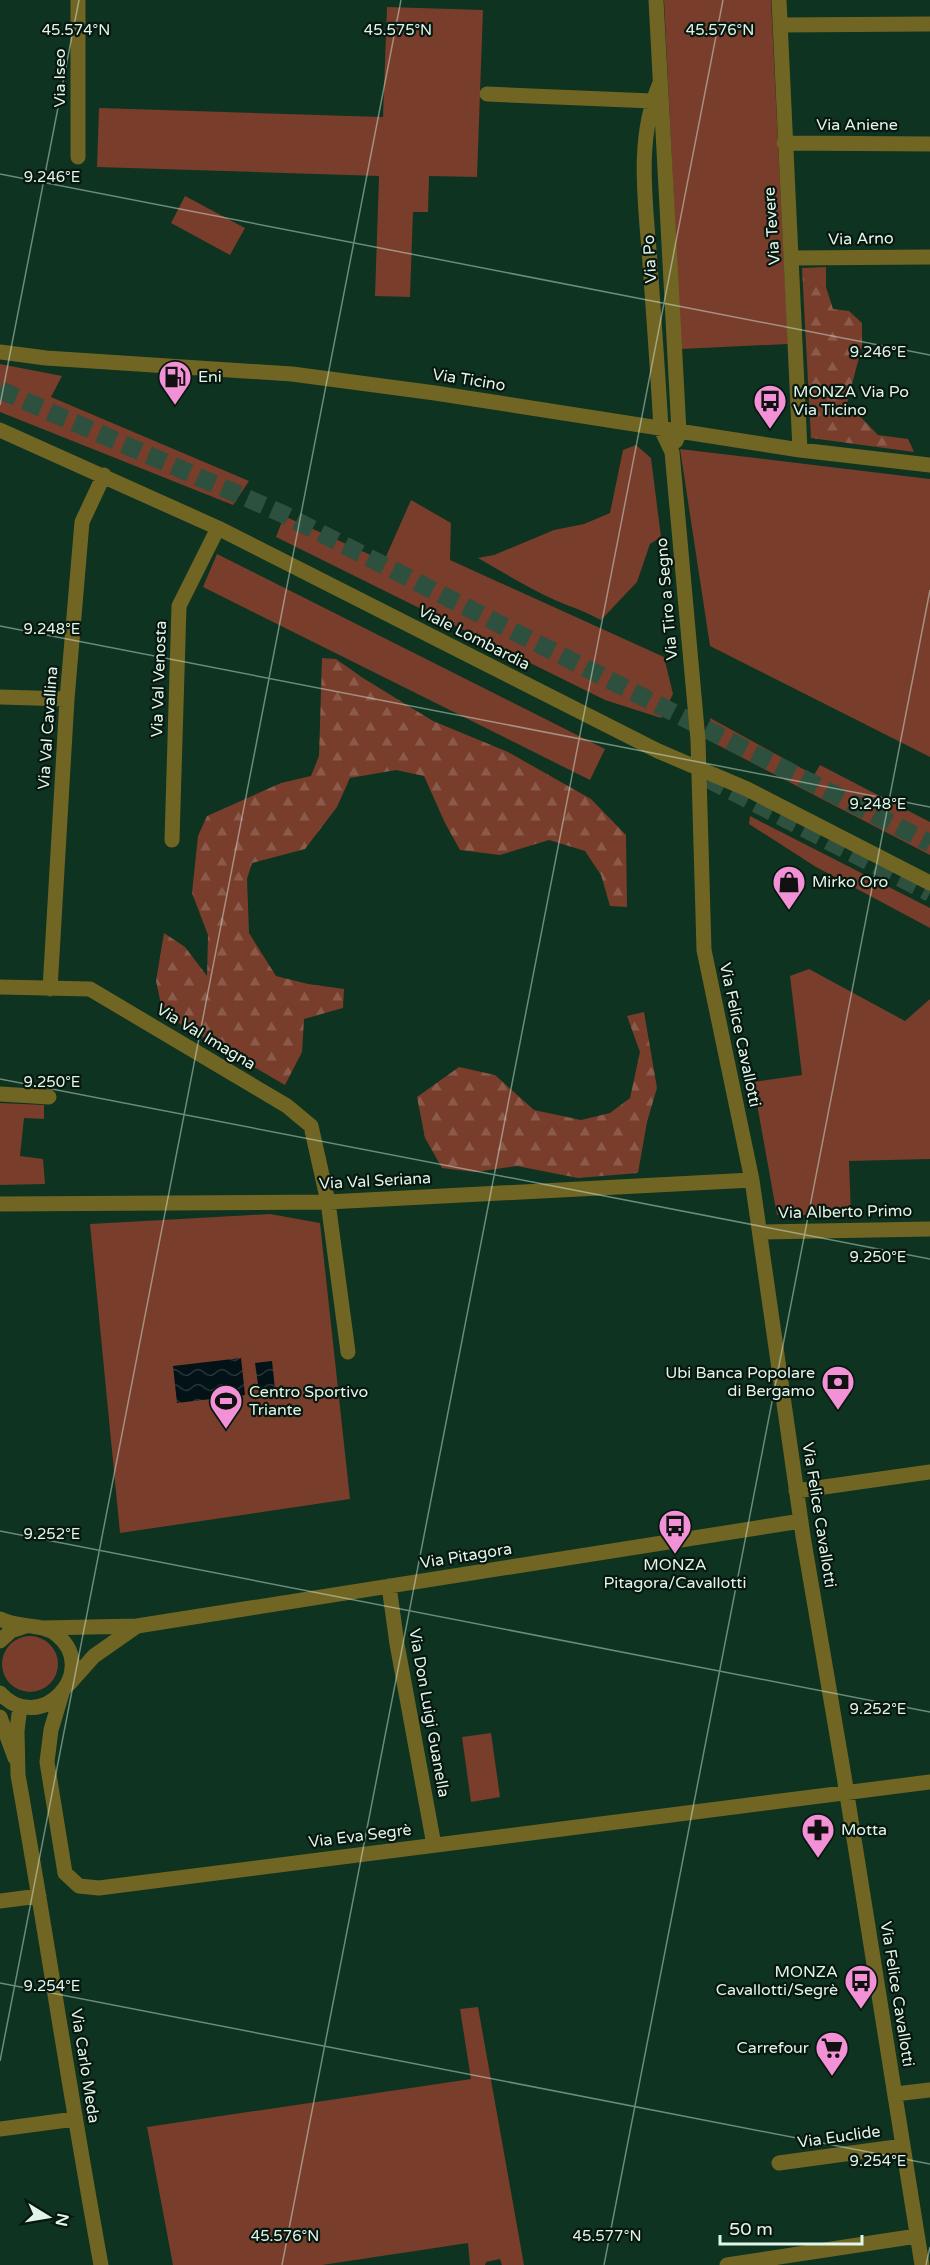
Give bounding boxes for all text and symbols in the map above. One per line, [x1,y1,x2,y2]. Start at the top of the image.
text: 45.574°N [42,21,110,39]
text: 45.575°N [364,21,432,39]
text: 45.576°N [686,21,754,39]
street label: Via Iseo [50,49,70,107]
street label: Via Aniene [816,115,898,135]
text: 9.246°E [24,168,80,186]
street label: Via Tevere [759,186,785,266]
street label: Via Arno [828,228,894,250]
street label: Via Po [639,234,661,284]
text: 9.246°E [850,343,906,361]
fuel station icon: Eni [157,359,193,406]
street label: Via Ticino [431,364,507,396]
place label: Eni [198,367,222,387]
place label: MONZA Via Po Via Ticino [793,382,909,420]
bus stop icon: MONZA Via Po Via Ticino [752,383,788,430]
street label: Via Tiro a Segno [652,537,682,661]
street label: Viale Lombardia [415,601,533,675]
text: 9.248°E [24,620,80,638]
street label: Via Val Venosta [147,620,171,738]
street label: Via Val Cavallina [34,666,62,790]
text: 9.248°E [850,795,906,813]
shop icon: Mirko Oro [771,864,807,911]
place label: Mirko Oro [812,872,888,892]
street label: Via Felice Cavallotti [715,961,765,1109]
street label: Via Val Imagna [153,999,259,1075]
text: 9.250°E [24,1073,80,1091]
street label: Via Val Seriana [318,1168,432,1194]
street label: Via Alberto Primo [778,1201,912,1223]
text: 9.250°E [850,1248,906,1266]
place label: Ubi Banca Popolare di Bergamo [665,1363,815,1401]
bank icon: Ubi Banca Popolare di Bergamo [820,1364,856,1411]
place label: Centro Sportivo Triante [249,1382,368,1420]
sports icon: Centro Sportivo Triante [208,1383,244,1430]
street label: Via Felice Cavallotti [798,1441,840,1589]
bus stop icon: MONZA Pitagora/Cavallotti [657,1508,693,1555]
text: 9.252°E [24,1525,80,1543]
street label: Via Pitagora [419,1539,513,1573]
place label: MONZA Pitagora/Cavallotti [604,1555,746,1593]
street label: Via Don Luigi Guanella [404,1627,454,1799]
text: 9.252°E [850,1700,906,1718]
pharmacy icon: Motta [800,1812,836,1859]
street label: Via Eva Segrè [307,1820,413,1852]
place label: Motta [841,1820,887,1840]
street label: Via Felice Cavallotti [876,1920,918,2068]
place label: MONZA Cavallotti/Segrè [716,1962,838,2000]
bus stop icon: MONZA Cavallotti/Segrè [843,1963,879,2010]
text: 9.254°E [24,1977,80,1995]
street label: Via Carlo Meda [66,2007,104,2125]
supermarket icon: Carrefour [814,2030,850,2077]
place label: Carrefour [737,2038,810,2058]
street label: Via Euclide [796,2121,882,2153]
text: 9.254°E [850,2152,906,2170]
north arrow [18,2187,78,2247]
scale bar [720,2208,862,2246]
text: N [51,2211,73,2228]
text: 50 m [729,2218,773,2240]
text: 45.576°N [251,2227,319,2245]
text: 45.577°N [573,2227,641,2245]

